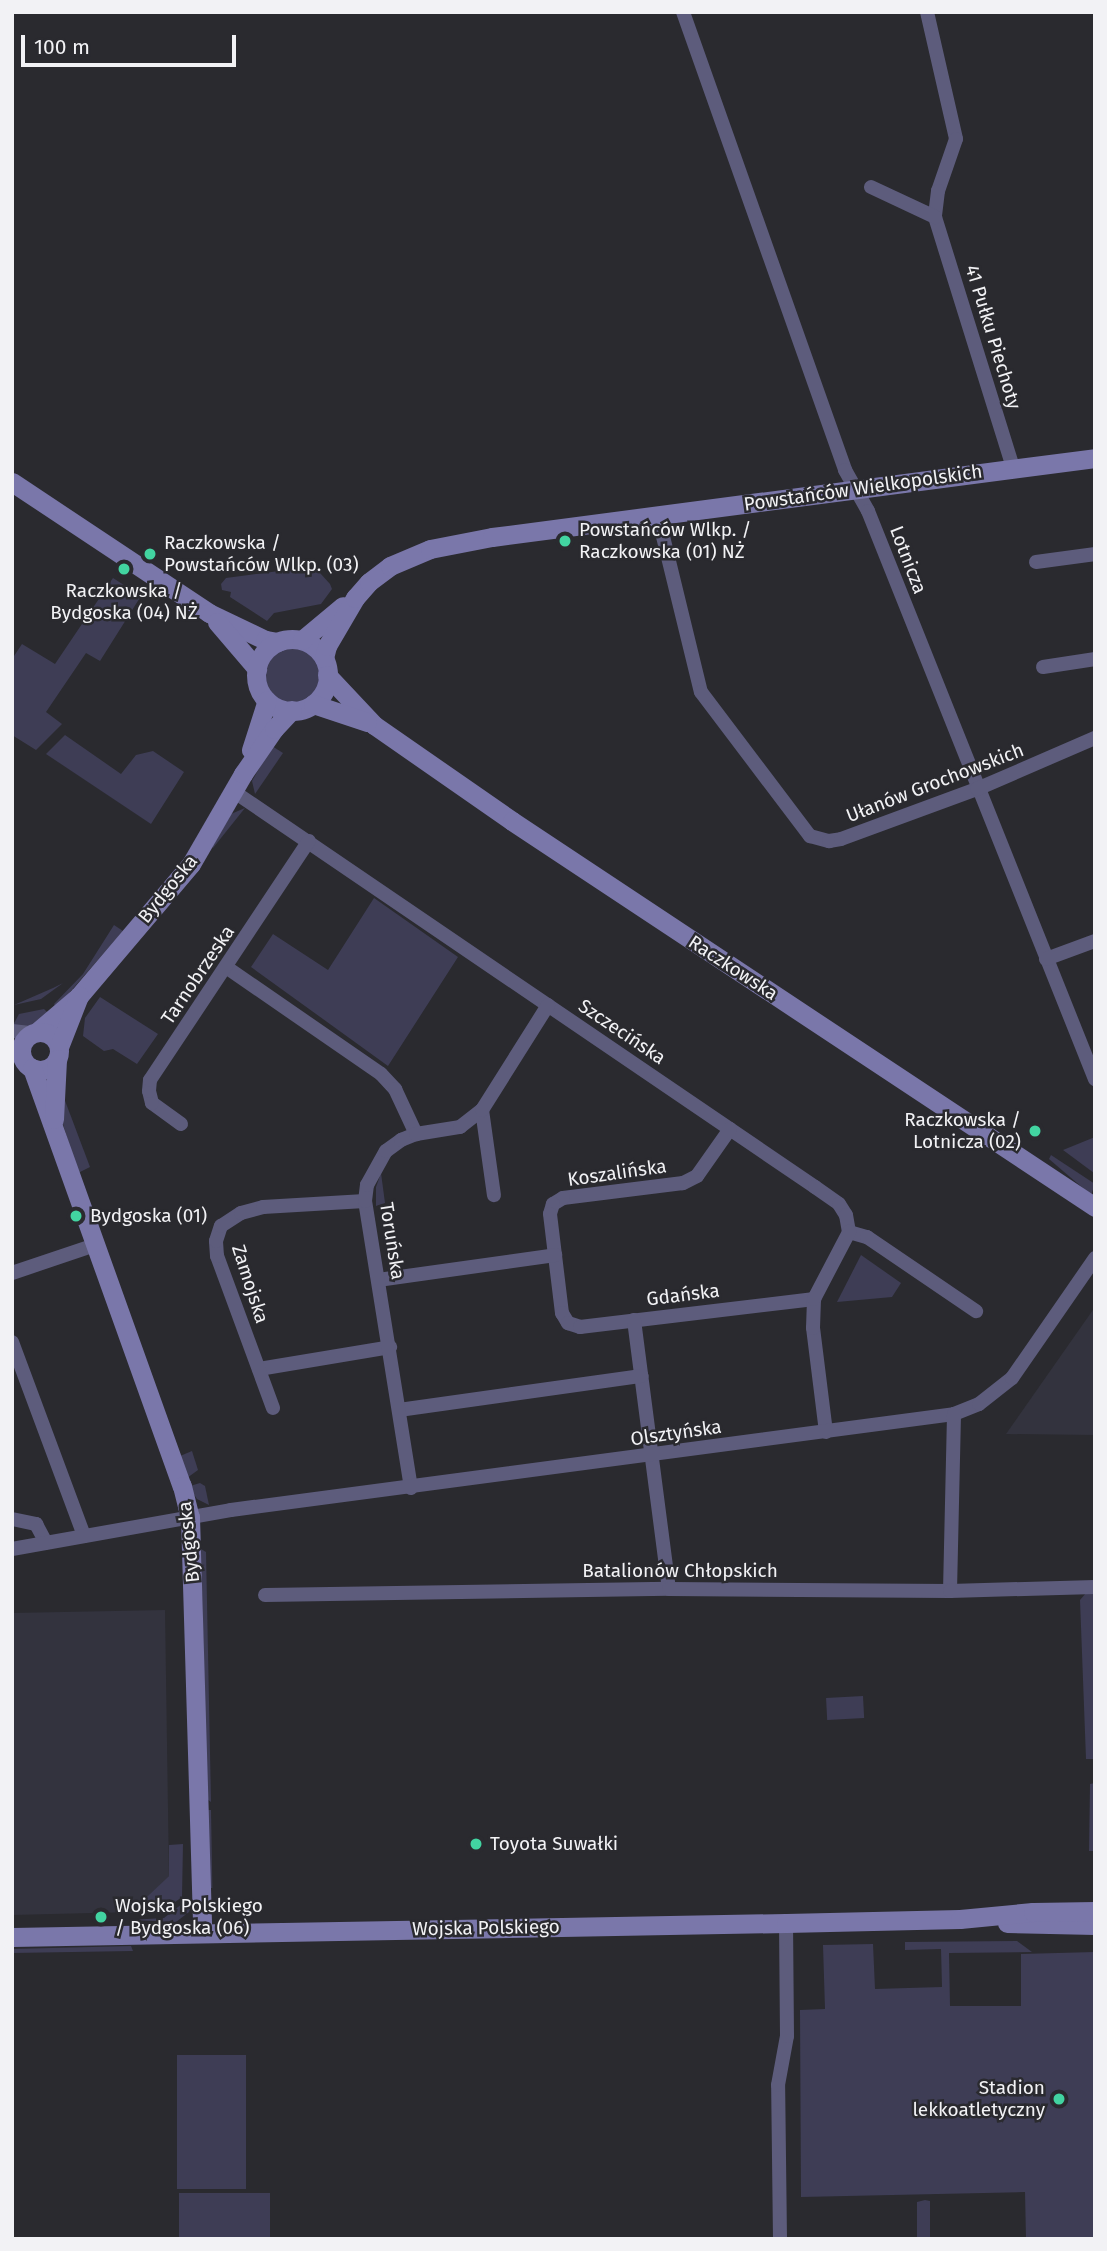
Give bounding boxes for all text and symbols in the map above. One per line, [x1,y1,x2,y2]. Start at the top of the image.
scale bar [24,21,240,65]
text: 100 m [34,34,90,60]
street label: 41 Pułku Piechoty [960,262,1026,412]
street label: Powstańców Wielkopolskich [742,460,984,516]
place label: Powstańców Wlkp. / Raczkowska (01) NŻ [579,519,751,563]
street label: Lotnicza [885,523,931,597]
place label: Raczkowska / Powstańców Wlkp. (03) [164,532,359,576]
marker: Powstańców Wlkp. / Raczkowska (01) NŻ [557,533,573,549]
marker: Raczkowska / Powstańców Wlkp. (03) [142,546,158,562]
marker: Raczkowska / Bydgoska (04) NŻ [116,561,132,577]
place label: Raczkowska / Bydgoska (04) NŻ [50,580,198,624]
street label: Ułanów Grochowskich [843,739,1027,827]
street label: Bydgoska [133,850,203,928]
street label: Tarnobrzeska [157,921,239,1029]
street label: Raczkowska [684,931,782,1005]
street label: Szczecińska [574,995,670,1069]
place label: Raczkowska / Lotnicza (02) [904,1109,1021,1153]
marker: Raczkowska / Lotnicza (02) [1027,1123,1043,1139]
street label: Koszalińska [566,1155,668,1191]
street label: Toruńska [375,1201,409,1281]
place label: Bydgoska (01) [90,1205,207,1227]
marker: Bydgoska (01) [68,1208,84,1224]
street label: Zamojska [227,1242,273,1326]
street label: Gdańska [645,1279,721,1311]
street label: Olsztyńska [629,1415,723,1451]
street label: Bydgoska [173,1500,205,1584]
street label: Batalionów Chłopskich [582,1560,778,1582]
place label: Toyota Suwałki [490,1833,618,1855]
marker: Toyota Suwałki [468,1836,484,1852]
place label: Wojska Polskiego / Bydgoska (06) [115,1895,263,1939]
marker: Wojska Polskiego / Bydgoska (06) [93,1909,109,1925]
street label: Wojska Polskiego [412,1915,560,1941]
place label: Stadion lekkoatletyczny [912,2077,1045,2121]
marker: Stadion lekkoatletyczny [1051,2091,1067,2107]

